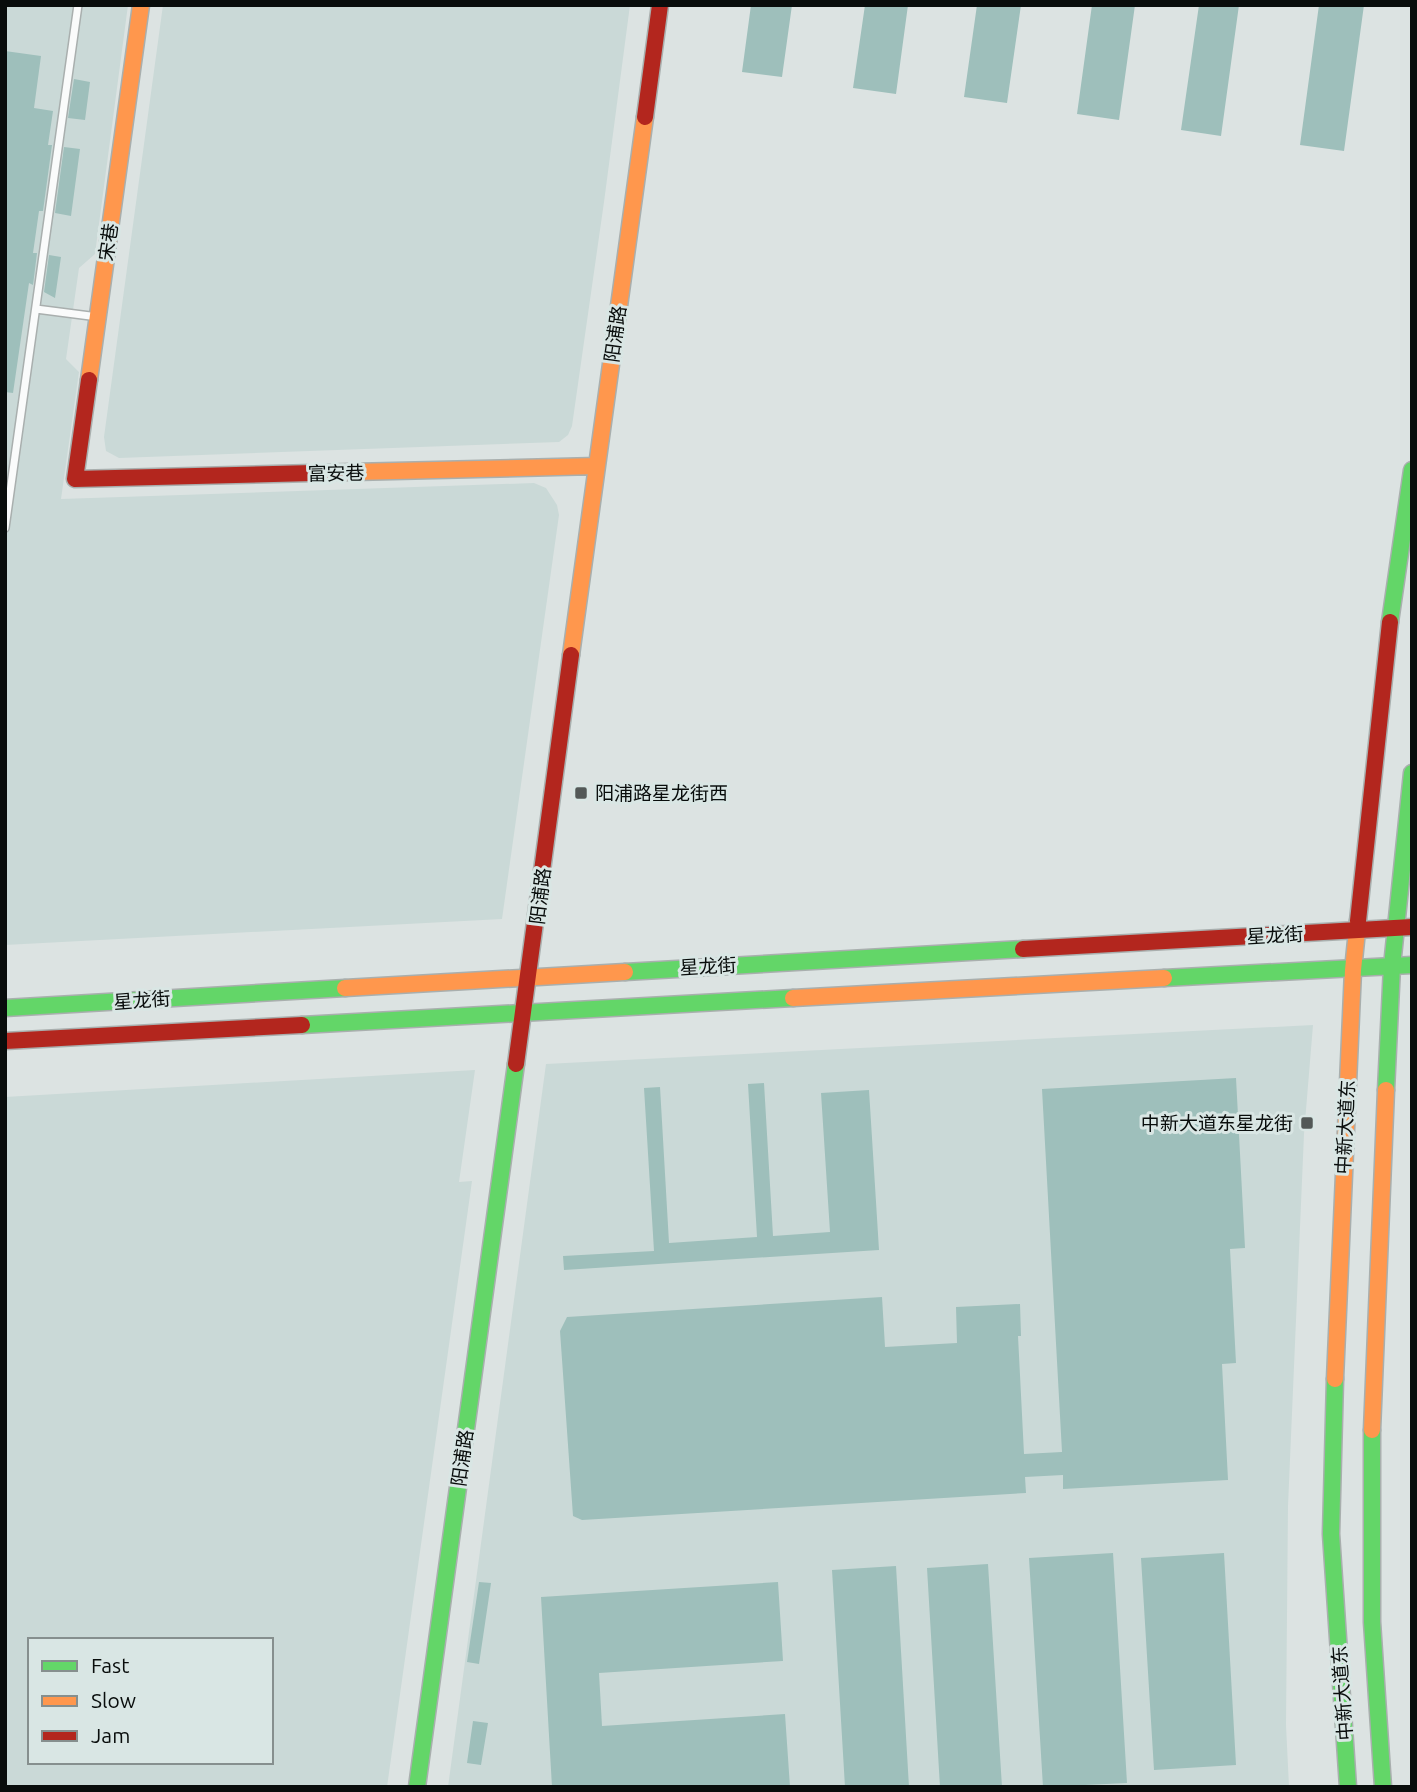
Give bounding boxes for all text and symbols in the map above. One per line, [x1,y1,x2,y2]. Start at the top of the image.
street label: 宋巷 [94,222,122,262]
street label: 阳浦路 [600,304,630,364]
street label: 富安巷 [307,462,365,484]
place label: 阳浦路星龙街西 [595,782,728,804]
marker: 阳浦路星龙街西 [573,785,589,801]
street label: 阳浦路 [526,866,554,926]
street label: 星龙街 [1246,923,1304,947]
street label: 星龙街 [679,954,737,978]
street label: 星龙街 [113,987,171,1013]
street label: 中新大道东 [1332,1079,1358,1175]
place label: 中新大道东星龙街 [1141,1112,1293,1134]
marker: 中新大道东星龙街 [1299,1115,1315,1131]
street label: 阳浦路 [447,1428,477,1488]
legend [28,1638,273,1764]
street label: 中新大道东 [1328,1645,1356,1741]
text: Fast [91,1653,129,1677]
text: Slow [91,1688,136,1712]
text: Jam [91,1723,130,1747]

